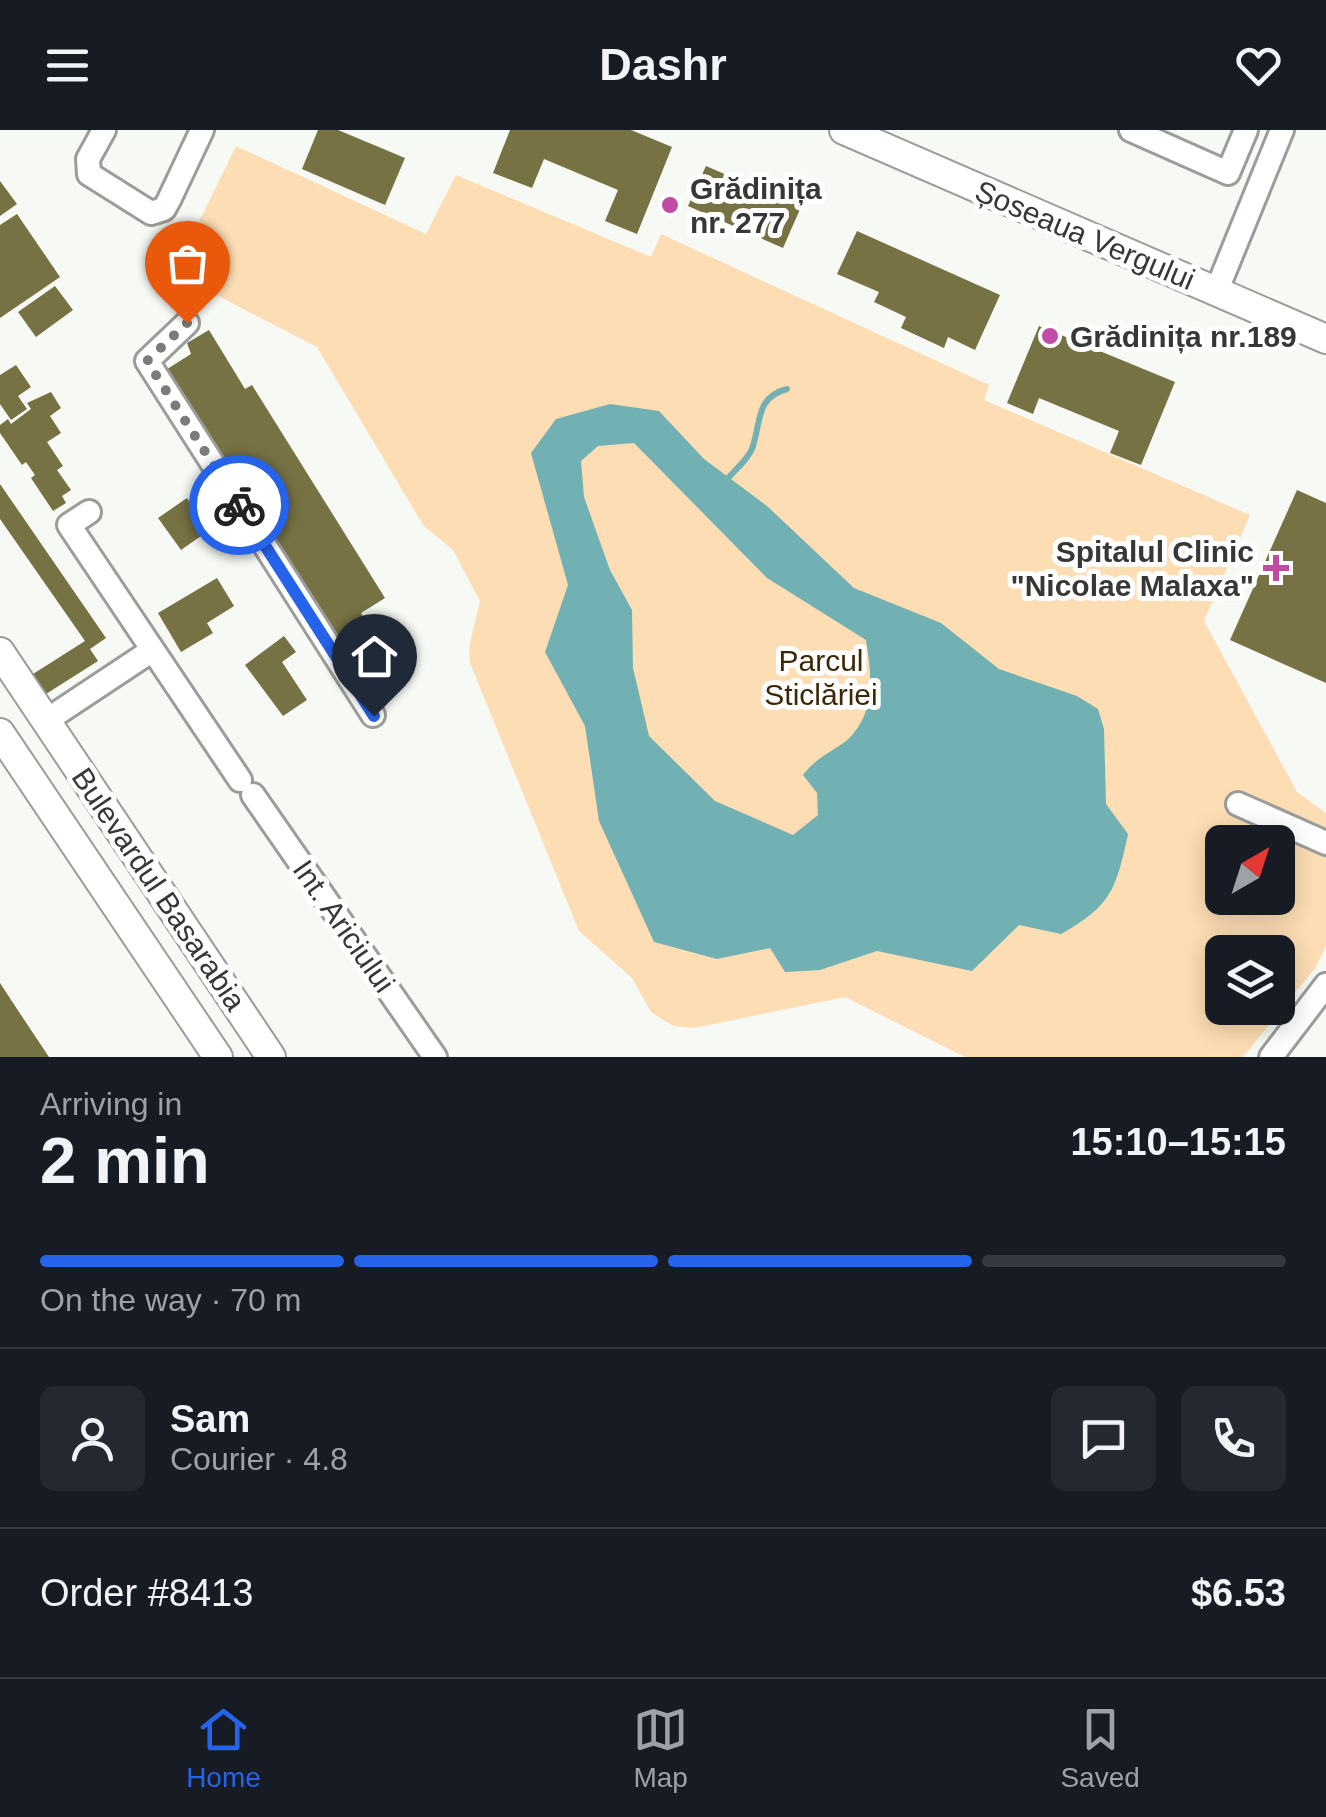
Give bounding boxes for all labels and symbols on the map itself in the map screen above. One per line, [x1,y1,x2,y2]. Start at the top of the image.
place label: Grădinița nr. 277 [690,172,822,239]
street label: Șoseaua Vergului [970,174,1200,296]
marker: Grădinița nr. 277 [659,194,681,216]
pin [145,221,230,324]
place label: Grădinița nr.189 [1070,320,1297,354]
marker: Grădinița nr.189 [1039,325,1061,347]
courier [189,455,289,555]
place label: Spitalul Clinic "Nicolae Malaxa" [1010,535,1254,602]
marker: Spitalul Clinic "Nicolae Malaxa" [1263,555,1289,581]
pin [332,614,417,717]
park label: Parcul Sticlăriei [764,644,878,711]
street label: Bulevardul Basarabia [66,762,253,1017]
north arrow [1205,825,1295,915]
street label: Int. Ariciului [286,854,402,998]

